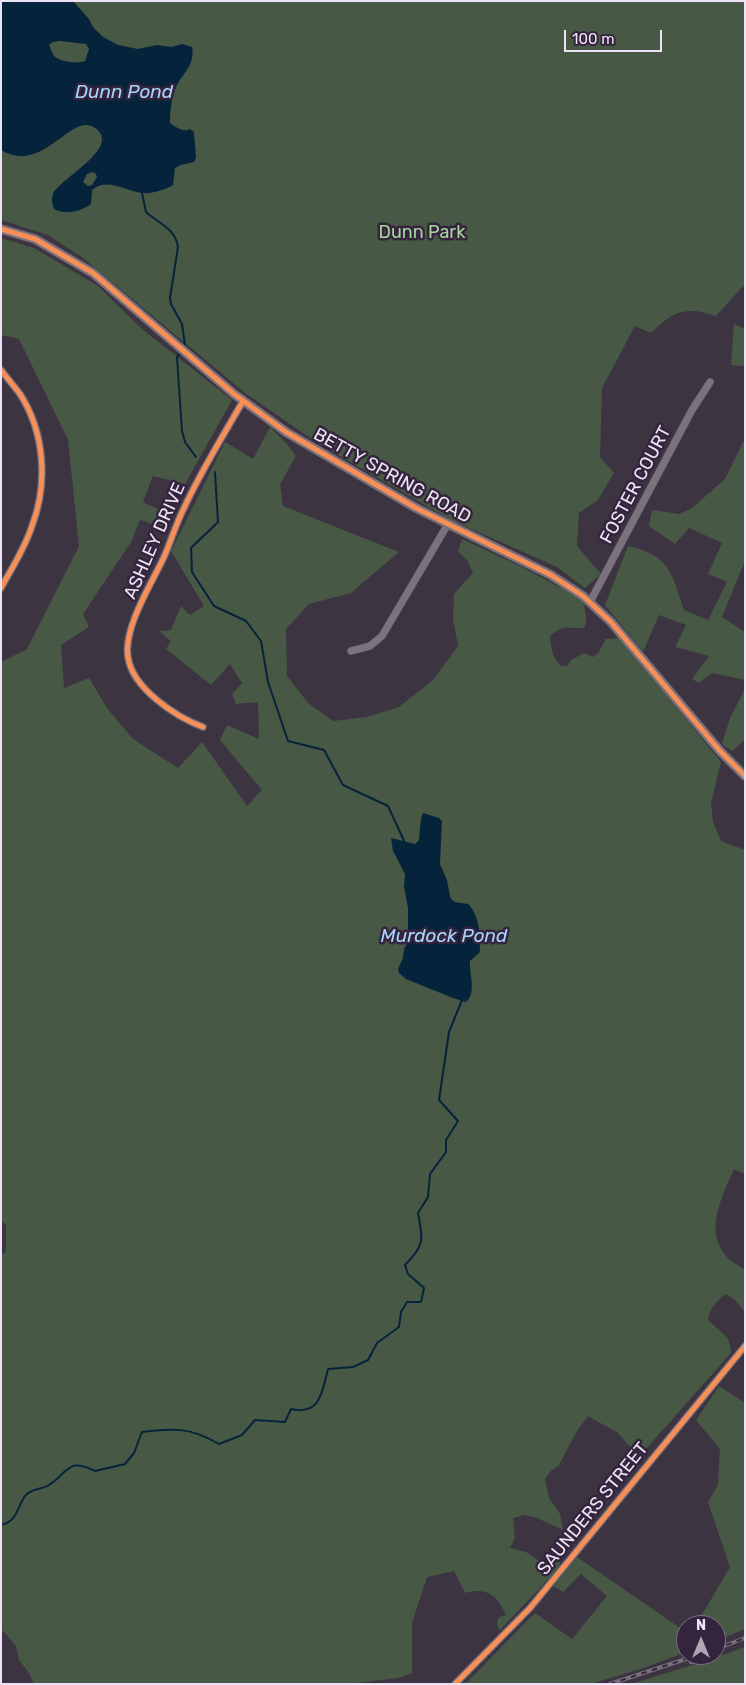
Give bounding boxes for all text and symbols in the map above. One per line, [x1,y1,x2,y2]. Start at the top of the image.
scale bar [566,20,664,52]
text: 100 m [572,30,614,48]
water label: Dunn Pond [75,82,173,104]
park label: Dunn Park [379,222,465,244]
street label: FOSTER COURT [596,423,676,547]
street label: BETTY SPRING ROAD [310,424,474,528]
street label: ASHLEY DRIVE [120,480,190,602]
water label: Murdock Pond [381,926,507,948]
street label: SAUNDERS STREET [533,1438,653,1580]
north arrow [676,1615,726,1665]
text: N [696,1617,706,1634]

